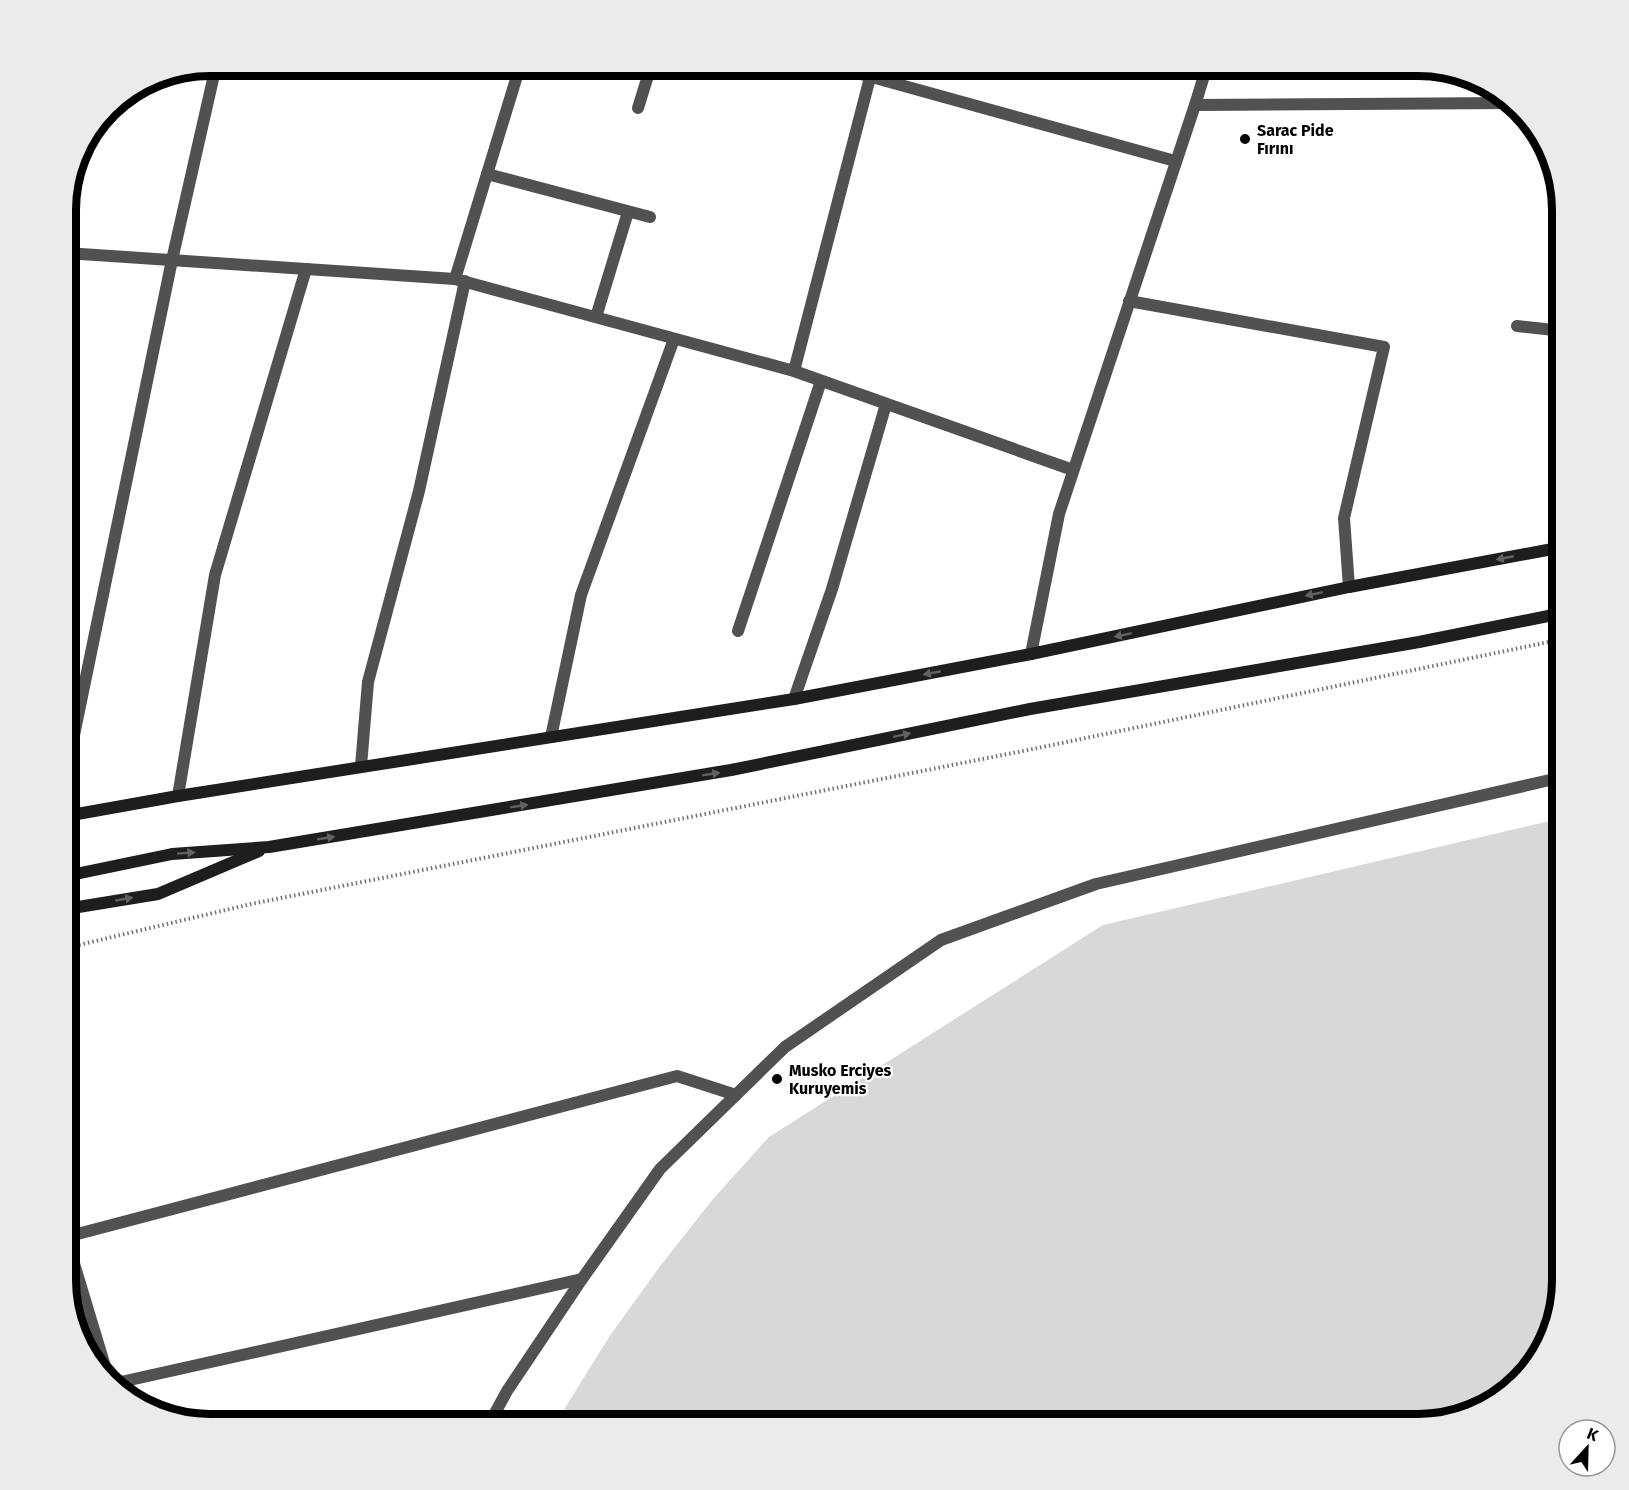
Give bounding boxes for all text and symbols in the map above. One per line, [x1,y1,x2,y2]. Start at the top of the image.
place label: Sarac Pide Fırını [1257,121,1334,158]
marker: Sarac Pide Fırını [1238,132,1252,146]
one-way arrow [1496,553,1515,562]
one-way arrow [1305,590,1323,600]
one-way arrow [1114,630,1132,640]
one-way arrow [922,669,941,678]
one-way arrow [893,730,912,739]
one-way arrow [702,769,721,778]
one-way arrow [509,801,528,810]
one-way arrow [317,833,336,842]
one-way arrow [176,848,195,858]
one-way arrow [115,895,134,904]
place label: Musko Erciyes Kuruyemis [789,1061,892,1098]
marker: Musko Erciyes Kuruyemis [770,1072,784,1086]
north arrow [1557,1418,1617,1478]
text: K [1584,1424,1601,1446]

